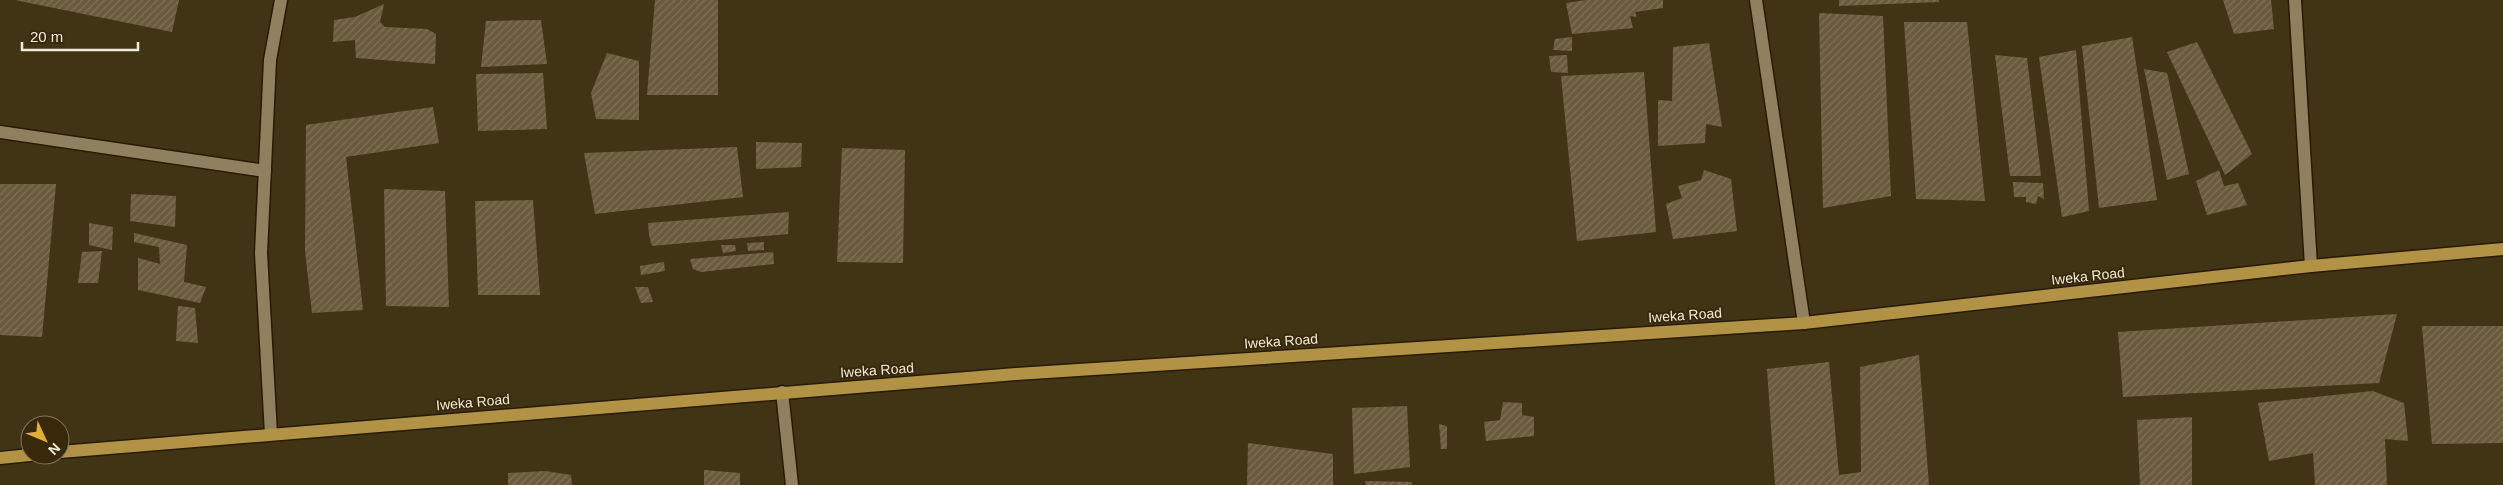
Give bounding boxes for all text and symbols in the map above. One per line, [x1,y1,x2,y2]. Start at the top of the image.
scale bar [22,20,139,52]
text: 20 m [30,28,63,45]
street label: Iweka Road [2050,264,2126,288]
street label: Iweka Road [1648,304,1722,326]
street label: Iweka Road [1244,330,1318,352]
street label: Iweka Road [840,359,914,381]
street label: Iweka Road [435,391,511,413]
north arrow [20,415,70,465]
text: N [45,440,64,458]

